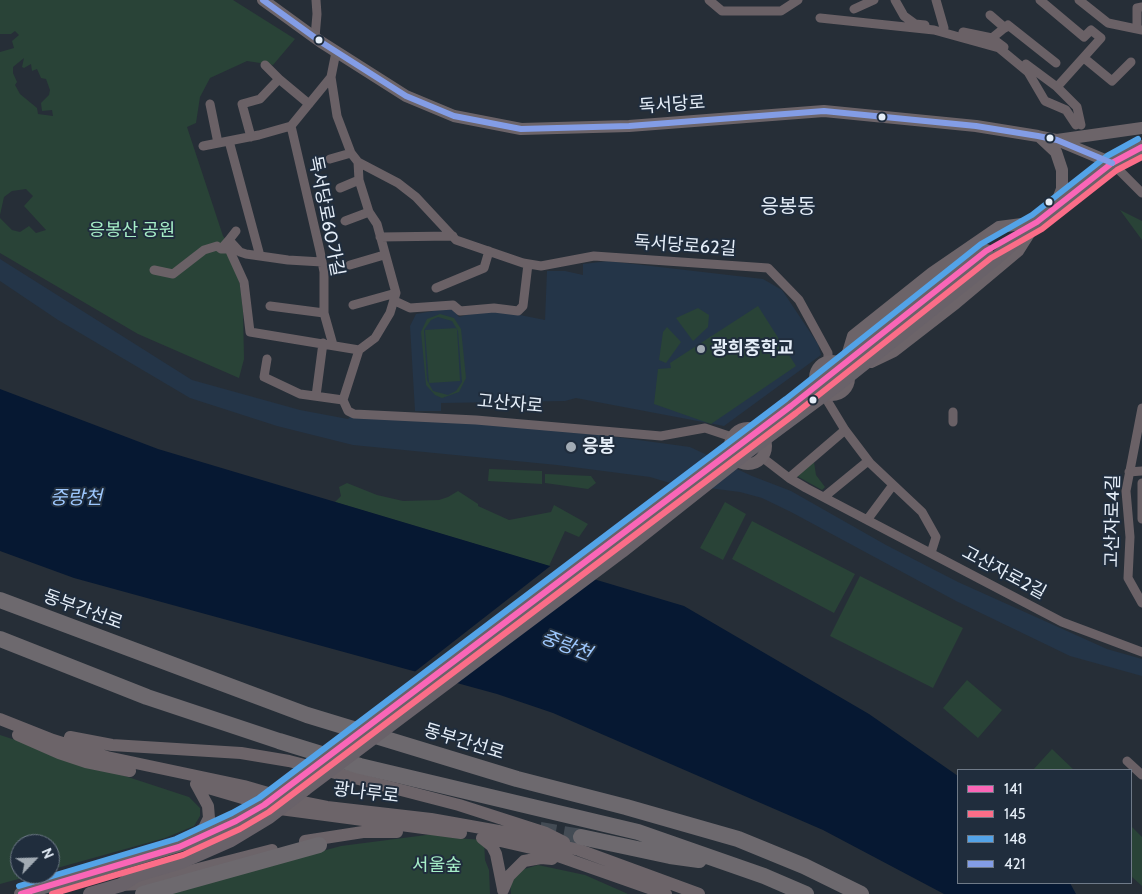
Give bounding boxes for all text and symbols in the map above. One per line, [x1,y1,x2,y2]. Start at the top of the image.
unlabelled marker [314,35,324,45]
street label: 독서당로 [638,92,706,118]
unlabelled marker [877,112,887,122]
unlabelled marker [1045,133,1055,143]
street label: 독서당로60가길 [304,154,348,278]
district label: 응봉동 [760,195,816,219]
unlabelled marker [1044,197,1054,207]
park label: 응봉산 공원 [89,220,175,242]
street label: 독서당로62길 [633,232,737,260]
place label: 광희중학교 [711,338,794,360]
marker: 광희중학교 [695,343,707,355]
street label: 고산자로 [476,390,544,418]
unlabelled marker [808,395,818,405]
place label: 응봉 [582,436,615,458]
marker: 응봉 [564,440,578,454]
street label: 고산자로4길 [1101,474,1125,568]
water label: 중랑천 [50,487,102,509]
street label: 고산자로2길 [958,542,1050,604]
street label: 동부간선로 [40,586,126,634]
water label: 중랑천 [537,626,595,666]
street label: 동부간선로 [421,720,507,764]
legend [957,769,1132,884]
street label: 광나루로 [332,778,400,808]
text: 141 [1004,780,1022,798]
text: 145 [1004,805,1026,823]
text: 148 [1004,830,1027,848]
north arrow [10,834,60,884]
text: N [38,845,58,861]
park label: 서울숲 [412,855,462,877]
text: 421 [1004,855,1025,873]

